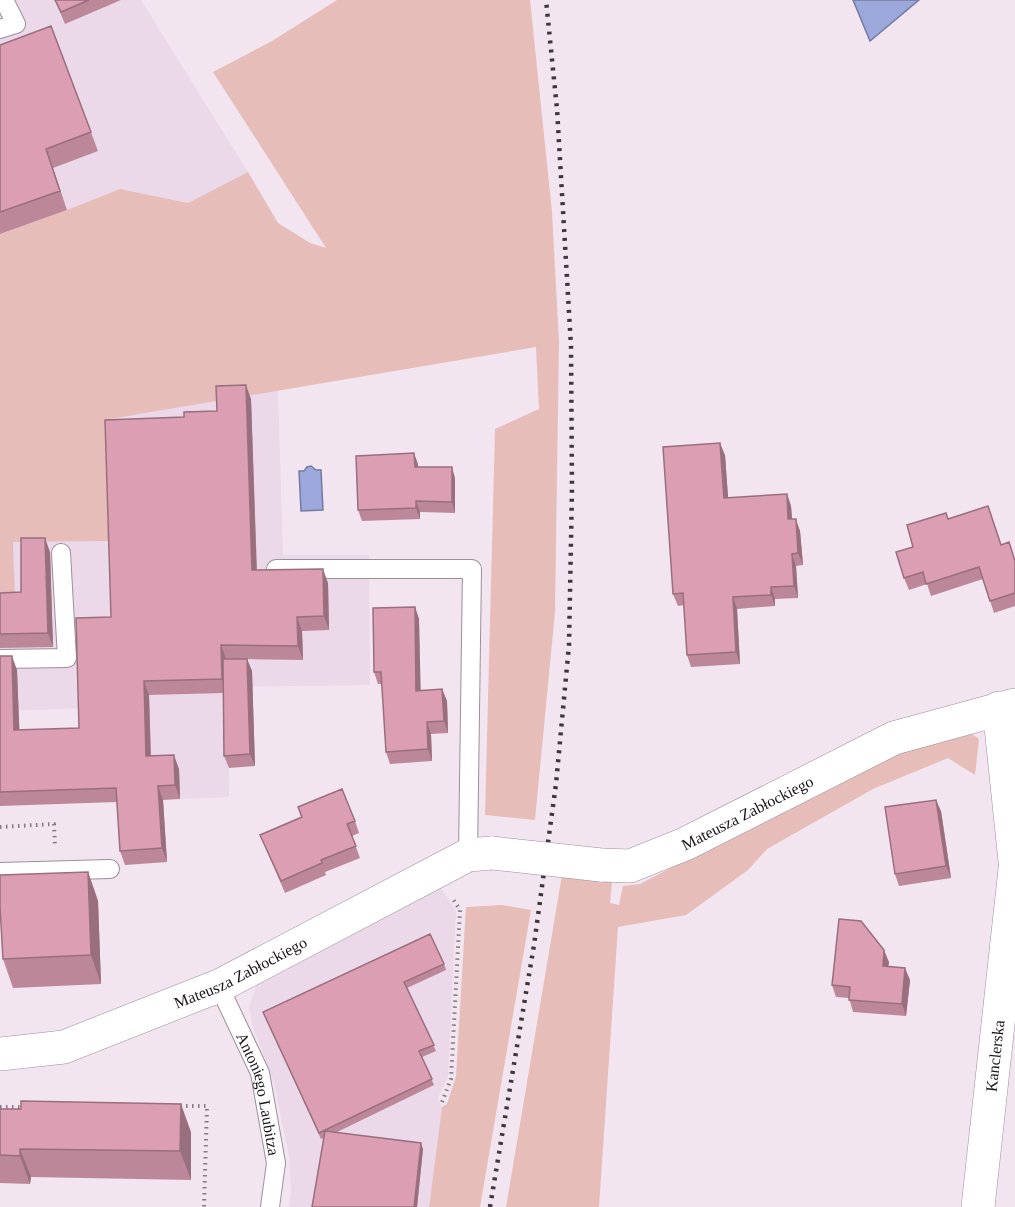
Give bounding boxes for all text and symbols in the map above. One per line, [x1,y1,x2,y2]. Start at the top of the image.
street label: Mateusza Zabłockiego [679,772,816,853]
street label: Mateusza Zabłockiego [172,933,310,1012]
street label: Kanclerska [983,1019,1007,1093]
street label: Antoniego Laubitza [233,1030,283,1157]

